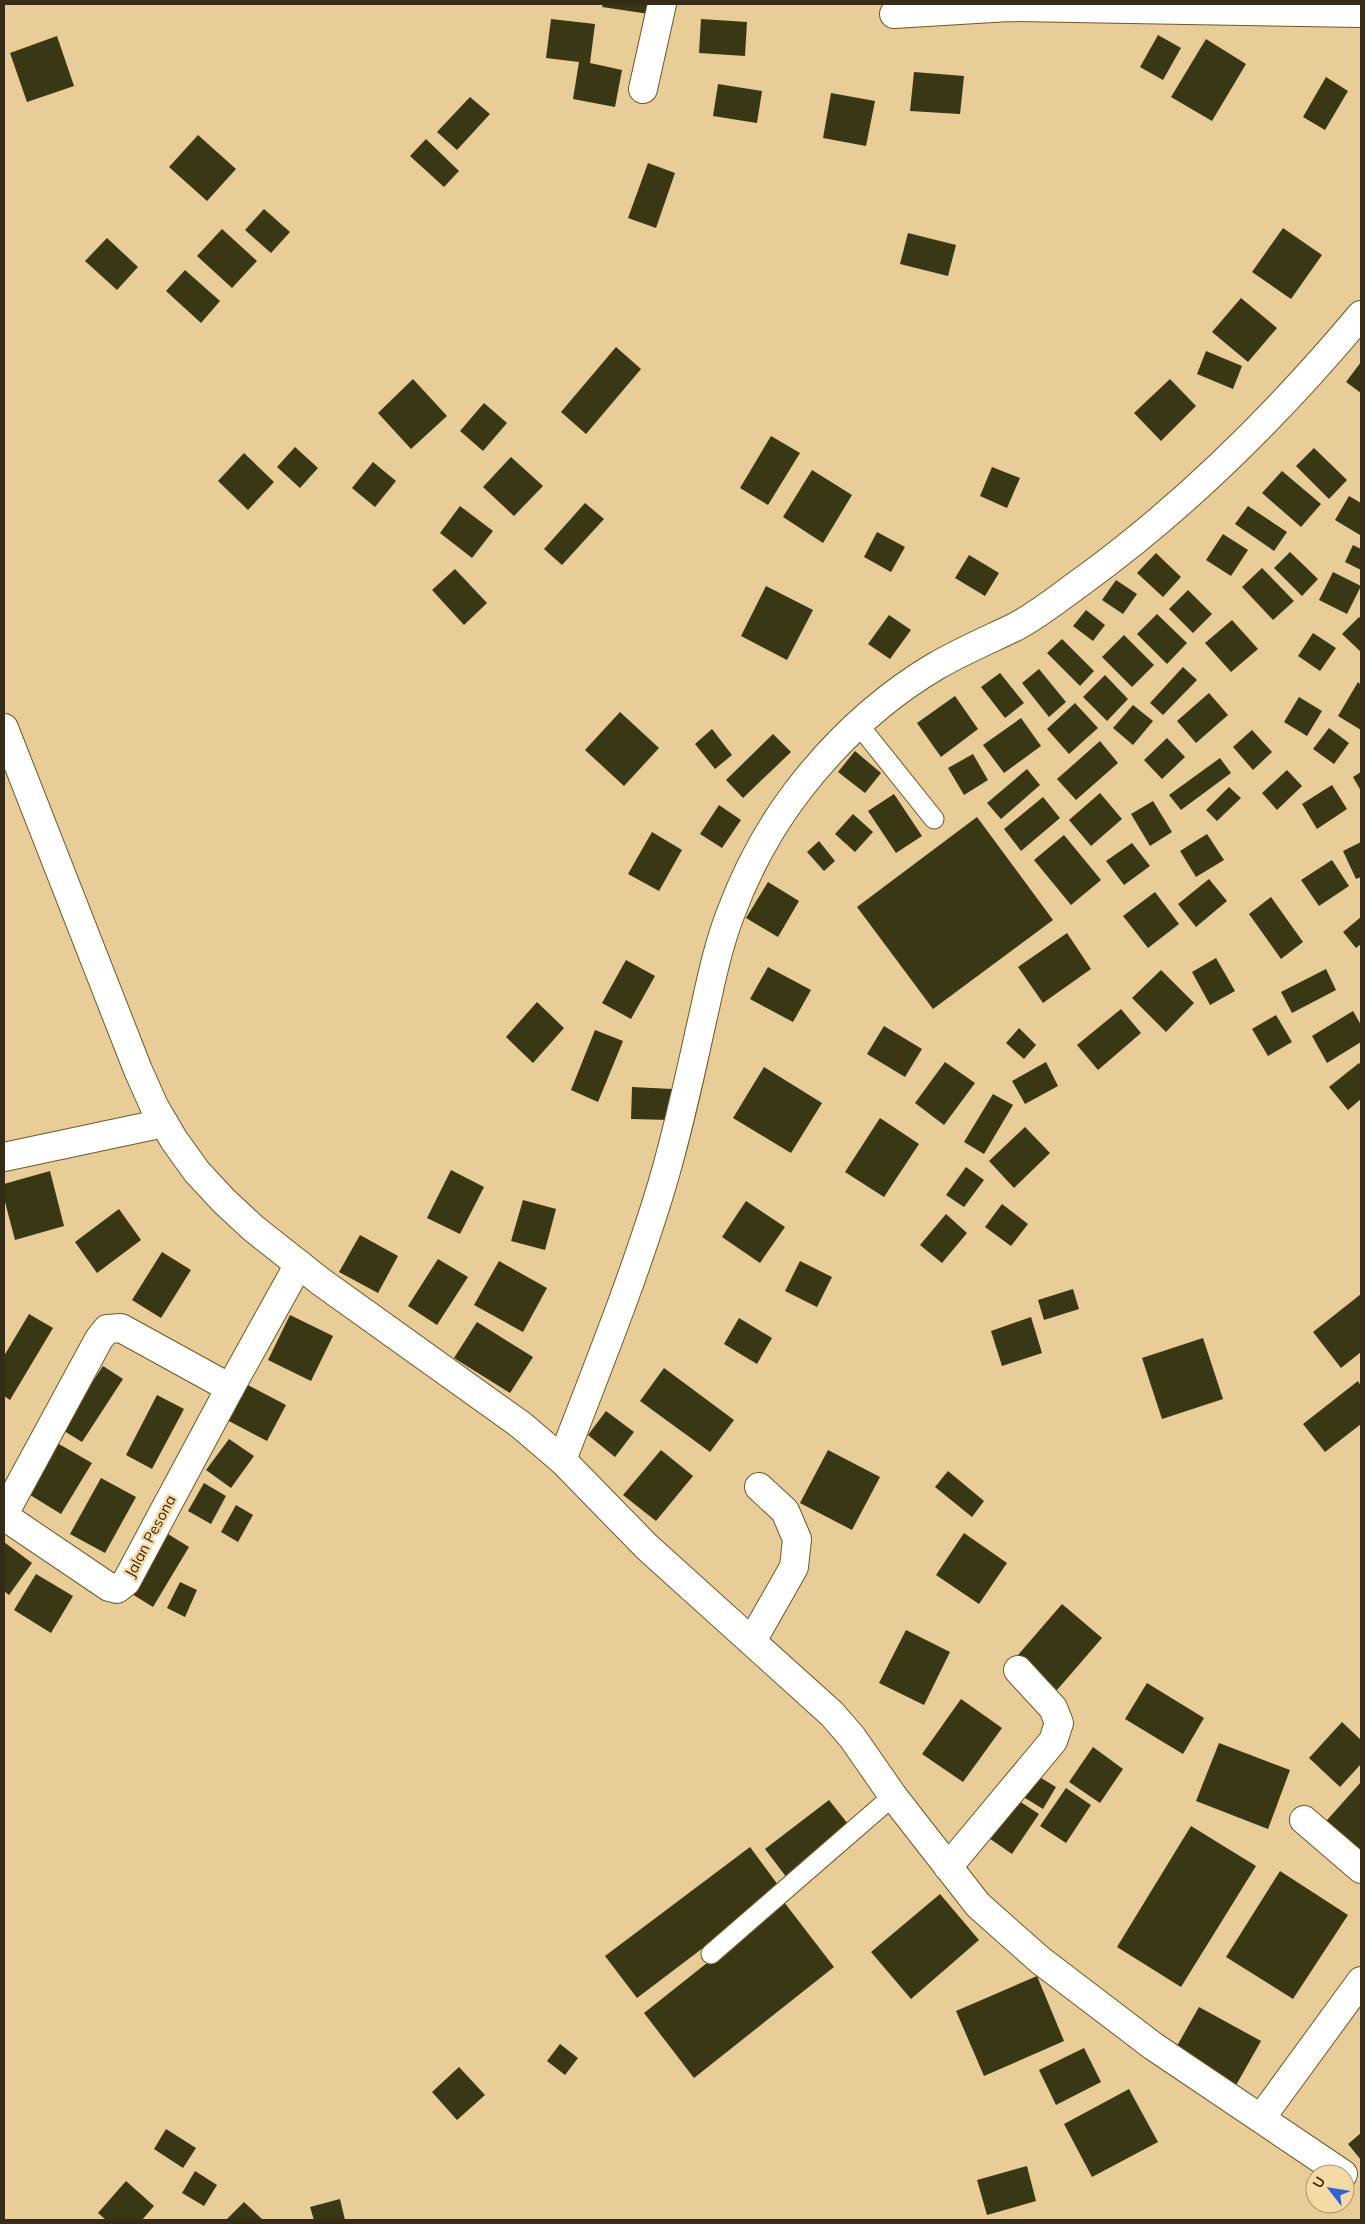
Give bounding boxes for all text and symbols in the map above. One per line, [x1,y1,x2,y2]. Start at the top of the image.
street label: Jalan Pesona [120,1492,180,1580]
north arrow [1305,2164,1355,2214]
text: U [1308,2173,1329,2191]

